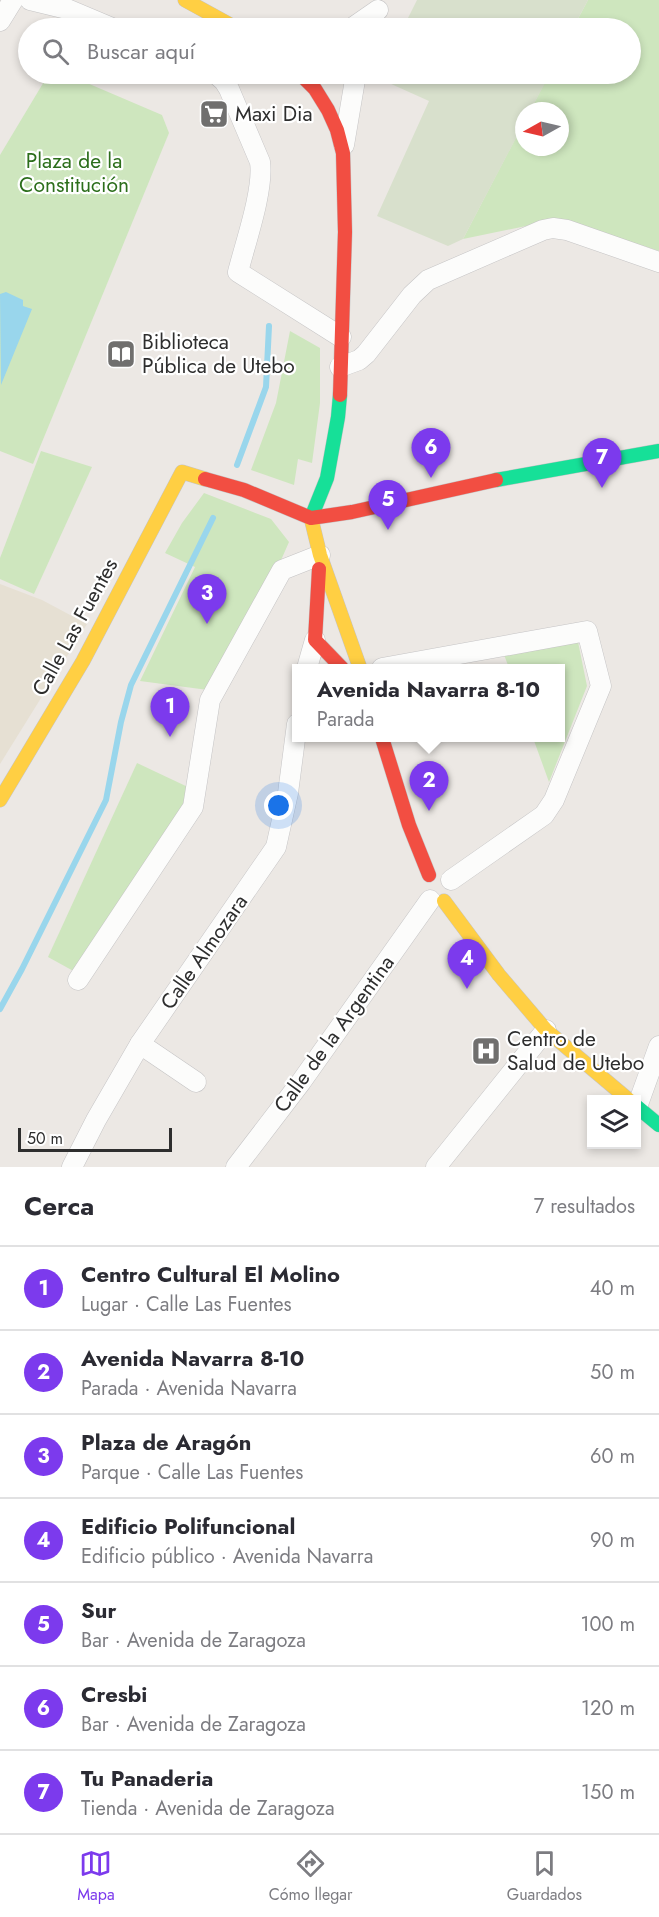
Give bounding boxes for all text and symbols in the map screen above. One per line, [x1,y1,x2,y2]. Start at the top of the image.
search box [18,18,641,84]
icon: search [39,35,72,68]
text: Buscar aquí [87,35,195,67]
supermarket icon: Maxi Dia [198,98,230,130]
place label: Maxi Dia [235,99,313,129]
north arrow [515,102,569,156]
park label: Plaza de la Constitución [19,146,129,200]
place label: Biblioteca Pública de Utebo [142,327,295,381]
library icon: Biblioteca Pública de Utebo [105,338,137,370]
pin: 6 [412,428,450,478]
pin: 7 [582,438,622,488]
pin: 5 [368,480,408,530]
street label: Calle Las Fuentes [25,553,125,701]
pin: 3 [188,574,226,624]
popup [292,664,565,742]
text: Avenida Navarra 8-10 [317,673,540,705]
pin: 1 [150,688,190,737]
text: Parada [317,705,374,734]
pin: 2 [410,762,448,811]
your location [264,791,293,820]
street label: Calle Almozara [153,888,255,1016]
pin: 4 [448,940,486,989]
street label: Calle de la Argentina [267,949,401,1119]
place label: Centro de Salud de Utebo [507,1024,644,1078]
hospital icon: Centro de Salud de Utebo [470,1035,502,1067]
map controls [587,1095,641,1149]
button: layers [587,1095,641,1149]
scale bar [18,1125,172,1152]
text: 50 m [27,1127,63,1150]
text: Cerca [24,1187,94,1225]
text: 7 resultados [534,1192,635,1221]
text: Centro Cultural El Molino [81,1258,340,1290]
text: 1 [38,1274,49,1303]
text: 40 m [590,1274,635,1303]
text: Lugar · Calle Las Fuentes [81,1290,292,1319]
text: Avenida Navarra 8-10 [81,1342,304,1374]
text: 2 [37,1358,50,1387]
text: 50 m [590,1358,635,1387]
text: Parada · Avenida Navarra [81,1374,297,1403]
text: Plaza de Aragón [81,1426,251,1458]
text: 3 [37,1442,50,1471]
text: 60 m [590,1442,635,1471]
text: Parque · Calle Las Fuentes [81,1458,303,1487]
text: Edificio Polifuncional [81,1510,295,1542]
text: 4 [37,1526,50,1555]
text: 90 m [590,1526,635,1555]
text: Edificio público · Avenida Navarra [81,1542,373,1571]
text: Sur [81,1594,116,1626]
text: 5 [37,1610,50,1639]
text: 100 m [580,1610,635,1639]
text: Bar · Avenida de Zaragoza [81,1626,306,1655]
text: Cresbi [81,1678,147,1710]
text: 6 [37,1694,50,1723]
text: 120 m [581,1694,635,1723]
text: Bar · Avenida de Zaragoza [81,1710,306,1739]
text: Tu Panaderia [81,1762,213,1794]
text: 7 [37,1778,50,1807]
text: 150 m [581,1778,635,1807]
text: Tienda · Avenida de Zaragoza [81,1794,335,1823]
tab: Mapa [77,1847,115,1906]
tab: Cómo llegar [269,1847,352,1906]
tab: Guardados [507,1847,582,1906]

